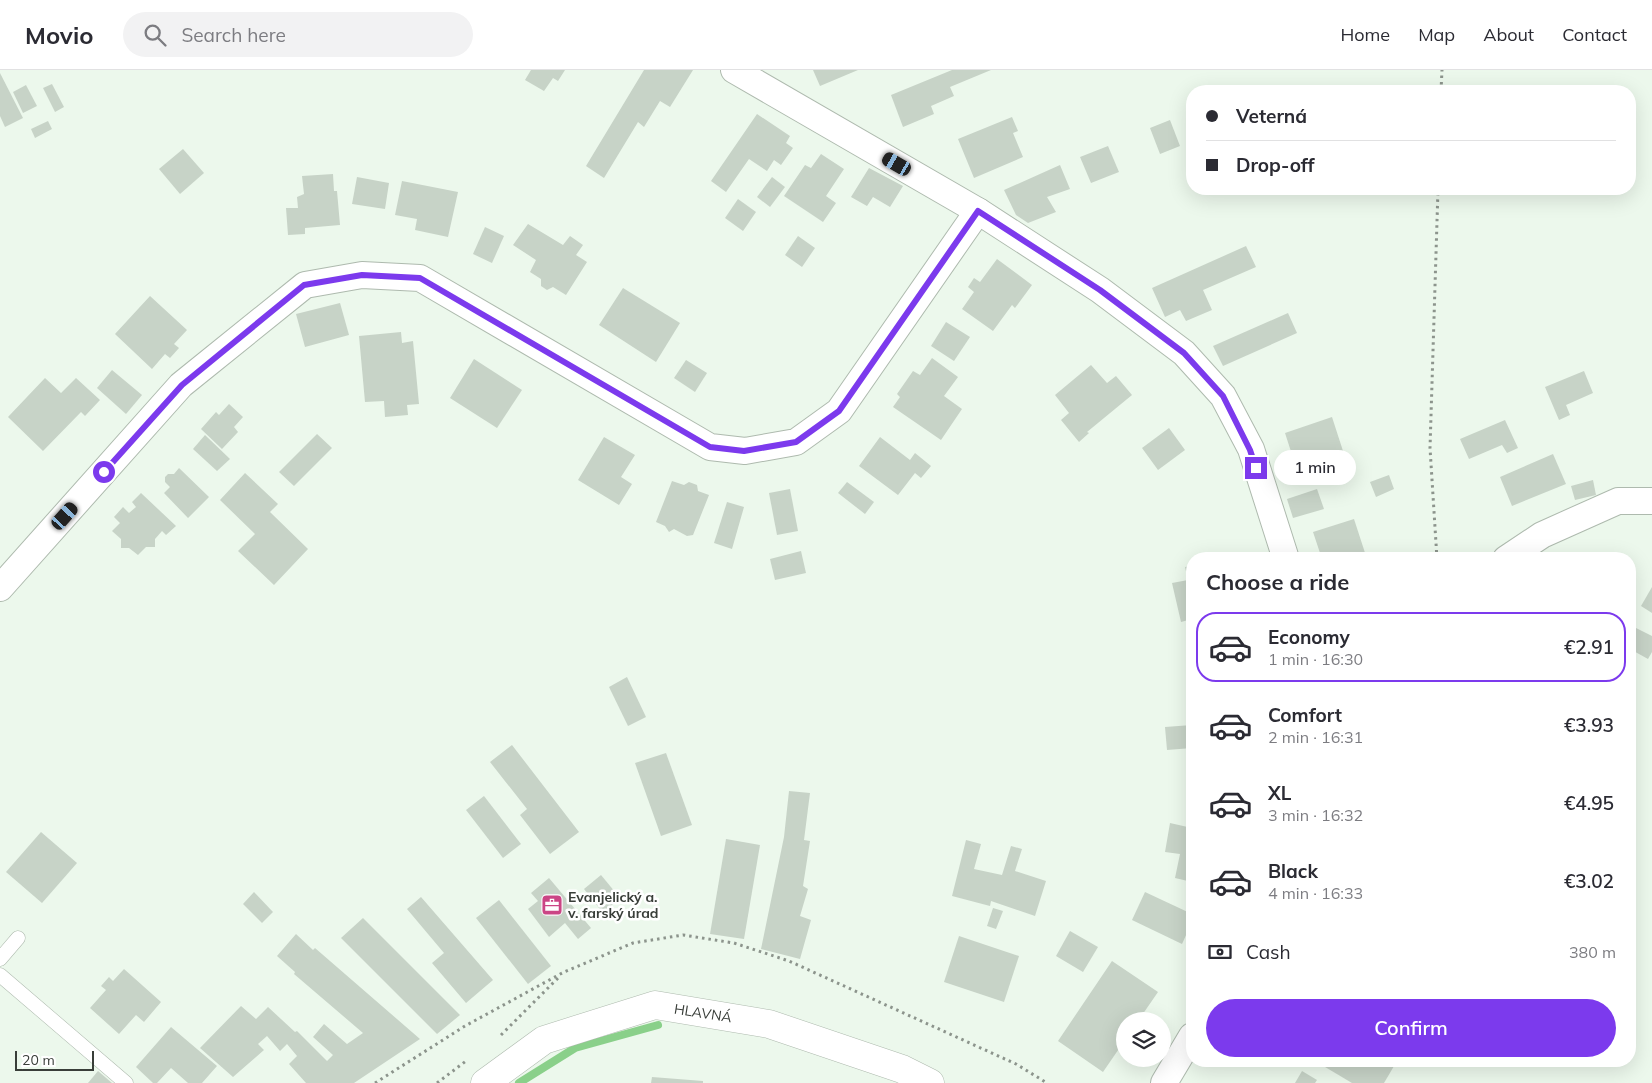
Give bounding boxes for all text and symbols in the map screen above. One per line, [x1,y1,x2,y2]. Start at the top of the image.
search box [123,12,473,57]
text: Movio [25,20,93,50]
icon: search [141,21,169,49]
text: Search here [181,23,286,47]
text: Home [1340,23,1390,46]
text: Map [1418,23,1455,46]
text: About [1483,23,1534,46]
text: Contact [1562,23,1627,46]
text: Veterná [1236,104,1307,128]
car [880,150,913,178]
text: Drop-off [1236,153,1314,177]
callout: 1 min [1274,450,1356,486]
route end [1245,457,1267,479]
text: 1 min [1294,457,1336,477]
route start [93,461,115,483]
car [49,500,80,532]
text: Choose a ride [1206,568,1349,596]
icon: car [1208,625,1253,670]
text: Economy [1268,625,1350,649]
text: €2.91 [1564,635,1614,659]
text: 1 min · 16:30 [1268,649,1363,669]
icon: car [1208,703,1253,748]
text: Comfort [1268,703,1342,727]
text: €3.93 [1564,713,1614,737]
text: 2 min · 16:31 [1268,727,1363,747]
icon: car [1208,781,1253,826]
text: XL [1268,781,1291,805]
text: €4.95 [1564,791,1614,815]
text: 3 min · 16:32 [1268,805,1363,825]
icon: car [1208,859,1253,904]
text: Black [1268,859,1318,883]
text: €3.02 [1564,869,1614,893]
text: 4 min · 16:33 [1268,883,1363,903]
place label: Evanjelický a. v. farský úrad [567,888,659,922]
office icon: Evanjelický a. v. farský úrad [540,893,564,917]
icon: cash [1206,938,1234,966]
text: Cash [1246,940,1291,964]
text: 380 m [1569,942,1616,962]
button: Confirm [1206,999,1616,1057]
street label: HLAVNÁ [673,1000,734,1027]
map controls [1116,1012,1171,1067]
button: layers [1116,1012,1171,1067]
scale bar [15,1048,94,1071]
text: 20 m [22,1051,55,1069]

